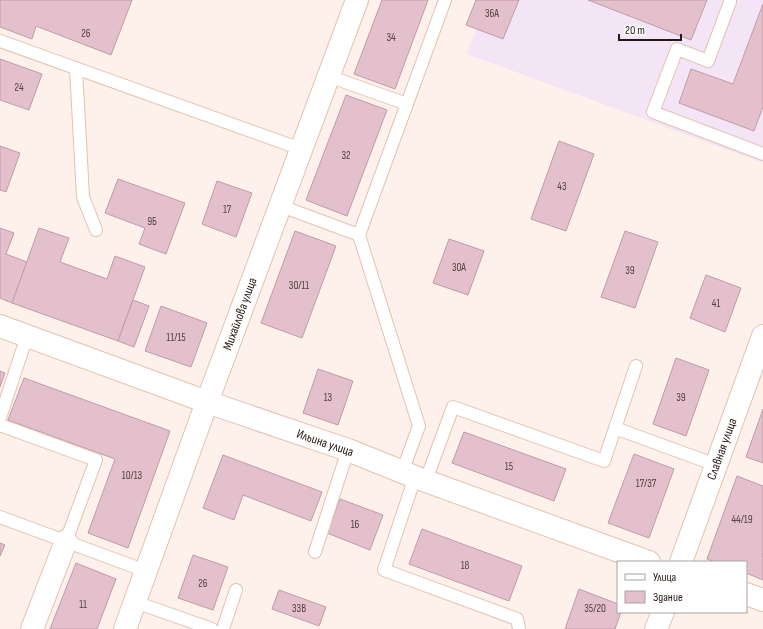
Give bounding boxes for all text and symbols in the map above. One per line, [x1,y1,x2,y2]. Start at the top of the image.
house number: 36А [485,7,499,20]
scale bar [619,16,681,42]
text: 20 m [625,23,645,38]
house number: 26 [81,27,91,40]
house number: 34 [386,31,396,44]
house number: 24 [14,81,24,94]
house number: 32 [341,149,351,162]
house number: 43 [557,180,567,193]
house number: 17 [223,203,232,216]
house number: 9Б [147,215,157,228]
house number: 30А [452,261,466,274]
house number: 39 [625,264,635,277]
street label: Михайлова улица [219,275,261,353]
house number: 30/11 [289,279,309,292]
house number: 41 [712,297,720,310]
house number: 11/15 [166,331,186,344]
house number: 13 [324,391,333,404]
house number: 39 [676,391,686,404]
street label: Славная улица [703,416,741,482]
street label: Ильина улица [294,426,356,460]
house number: 15 [505,460,513,473]
house number: 10/13 [122,469,143,482]
house number: 17/37 [636,477,657,490]
house number: 44/19 [731,513,753,526]
house number: 16 [351,518,360,531]
house number: 18 [461,559,470,572]
legend [617,561,747,613]
text: Улица [653,570,677,585]
house number: 26 [198,577,208,590]
text: Здание [653,590,683,605]
house number: 11 [79,598,87,611]
house number: 33В [292,602,306,615]
house number: 35/20 [584,602,606,615]

